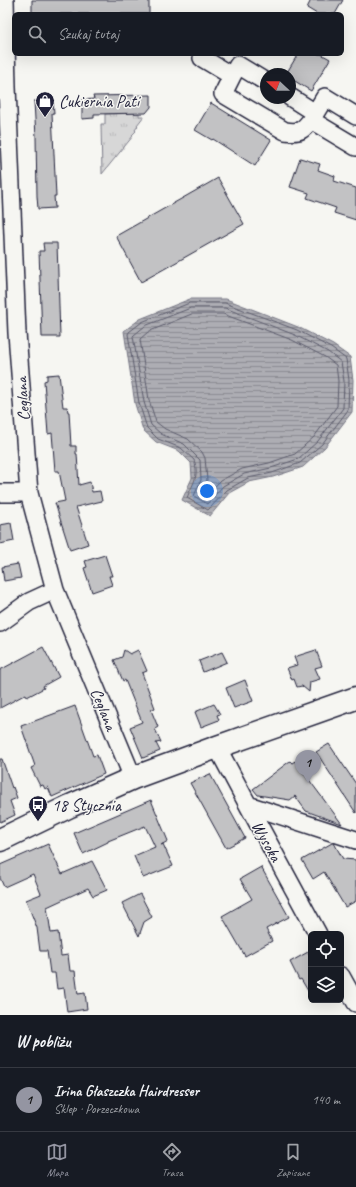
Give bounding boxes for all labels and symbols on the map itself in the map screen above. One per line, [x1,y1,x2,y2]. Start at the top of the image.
north arrow [260,68,296,104]
shop icon: Cukiernia Pati [34,90,56,118]
place label: Cukiernia Pati [59,91,141,112]
street label: Ceglana [10,374,35,422]
your location [197,481,217,501]
street label: Ceglana [86,685,122,735]
pin: 1 [295,750,321,783]
bus stop icon: 18 Stycznia [27,794,49,822]
place label: 18 Stycznia [52,795,122,816]
street label: Wysoka [247,817,287,866]

